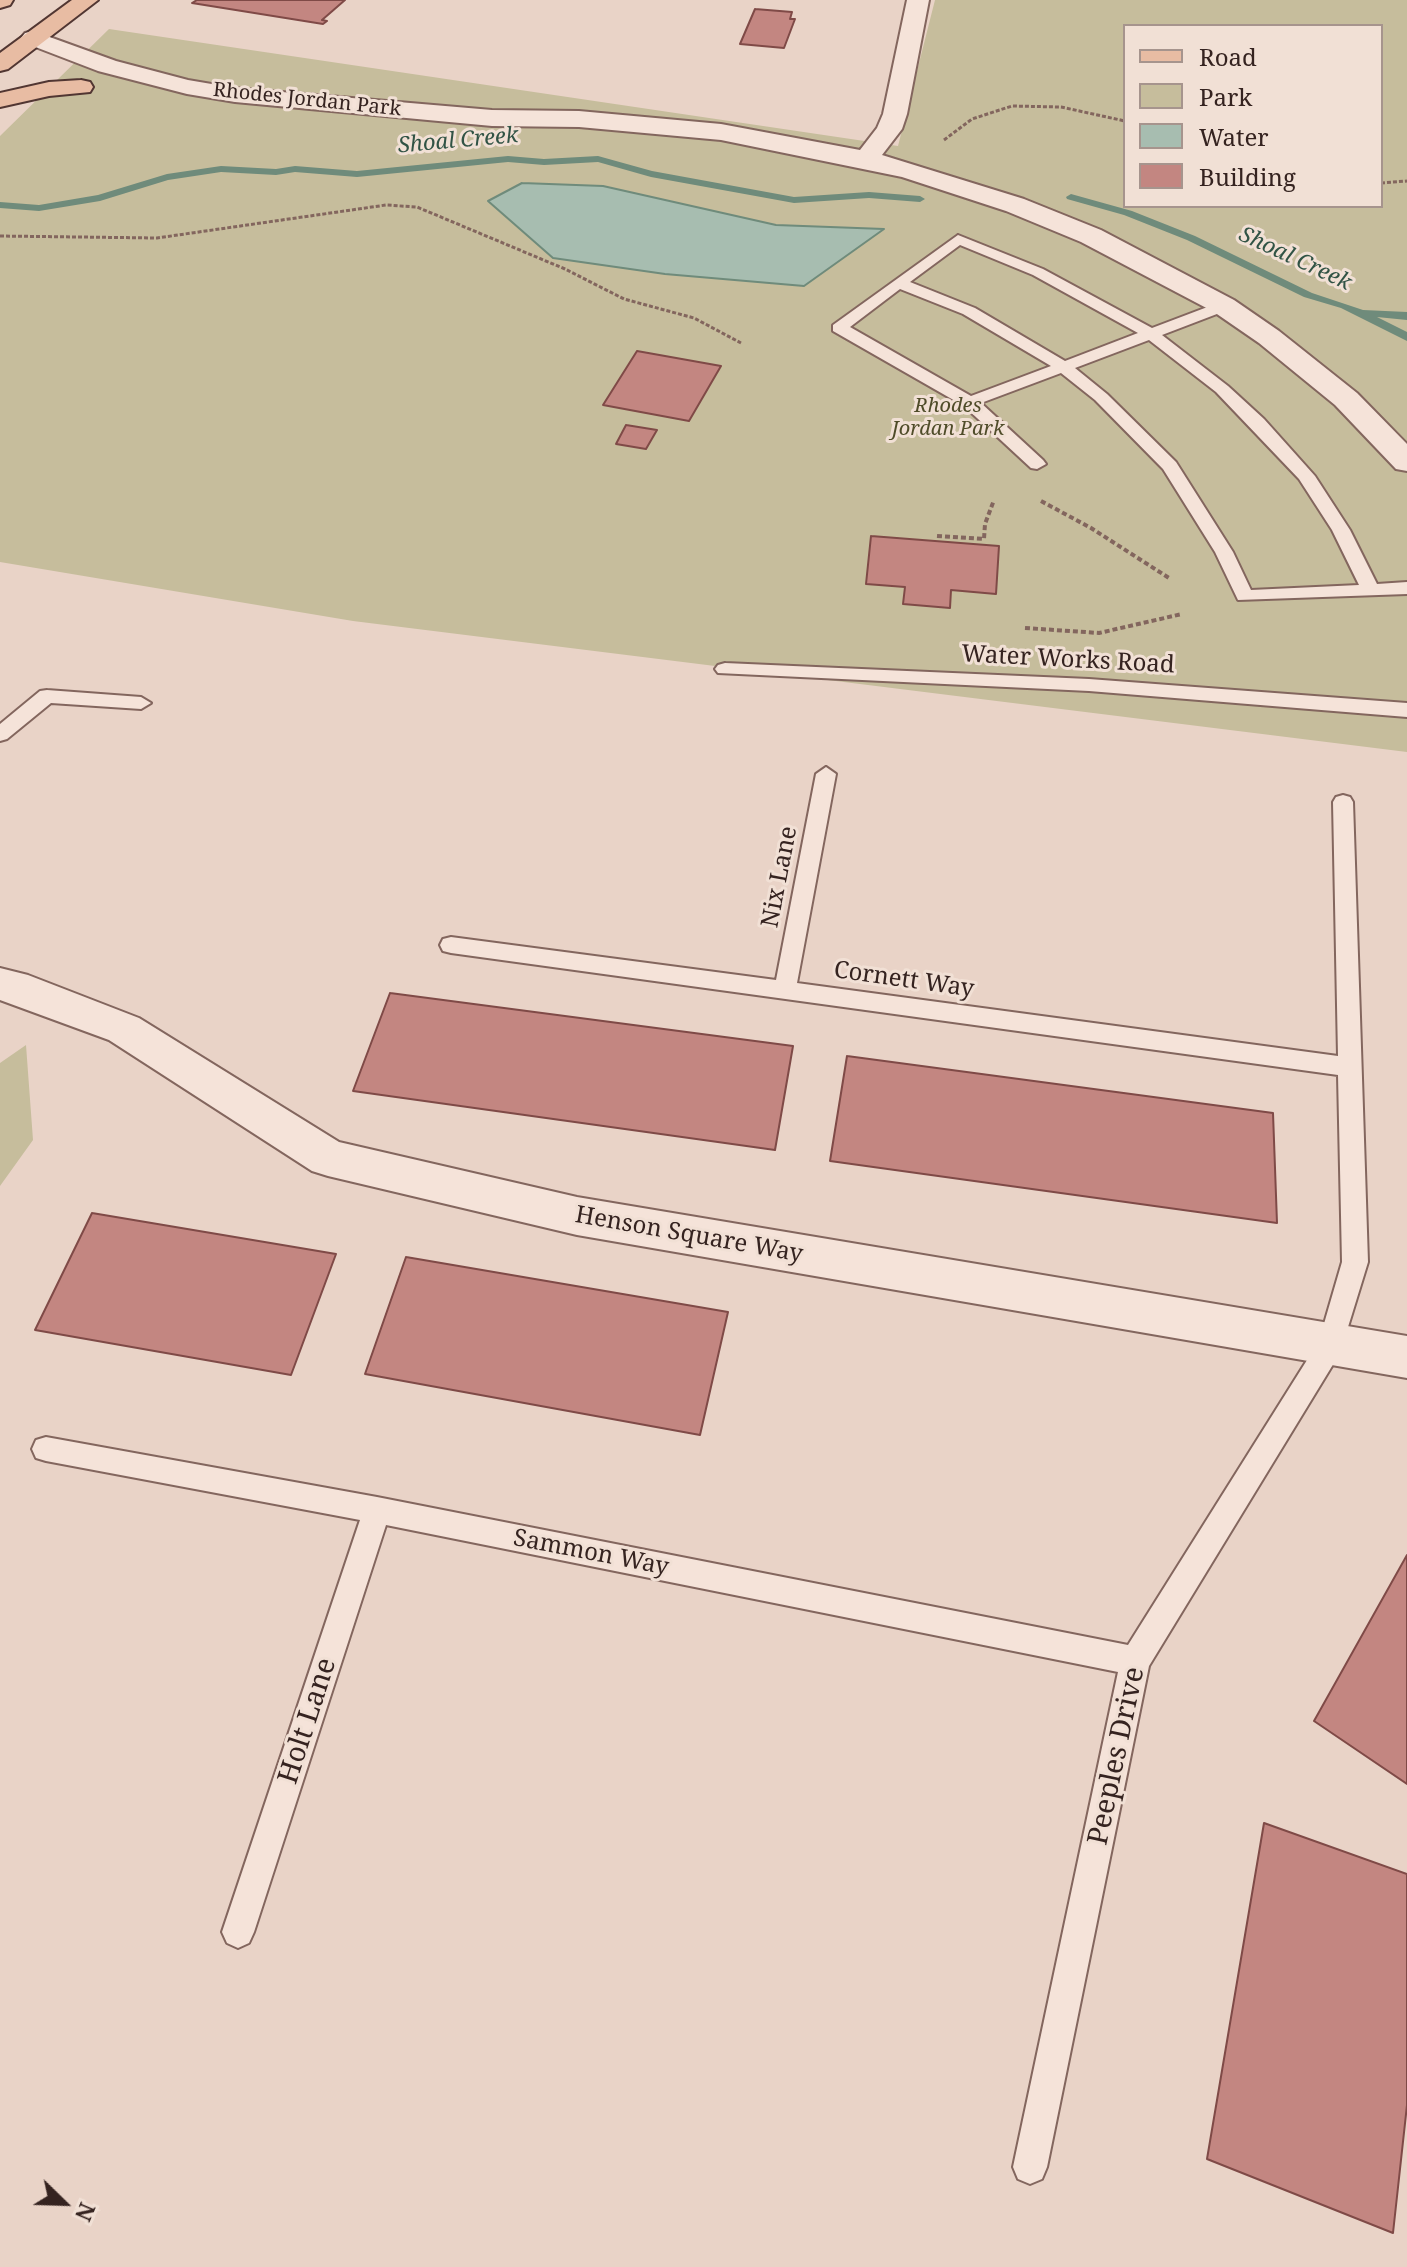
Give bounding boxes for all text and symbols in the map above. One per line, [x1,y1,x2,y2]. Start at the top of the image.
legend [1123,24,1383,208]
text: Road [1199,40,1257,73]
street label: Rhodes Jordan Park [212,78,402,122]
text: Park [1199,80,1252,113]
text: Water [1199,120,1269,153]
water label: Shoal Creek [397,123,519,159]
text: Building [1199,160,1296,193]
water label: Shoal Creek [1235,222,1355,296]
park label: Rhodes Jordan Park [892,394,1004,441]
street label: Water Works Road [961,640,1175,680]
street label: Nix Lane [756,824,804,930]
street label: Cornett Way [832,956,976,1004]
street label: Henson Square Way [573,1201,805,1269]
street label: Sammon Way [511,1524,671,1582]
street label: Holt Lane [272,1654,344,1788]
street label: Peeples Drive [1082,1664,1152,1848]
north arrow [24,2163,104,2243]
text: N [69,2199,103,2226]

